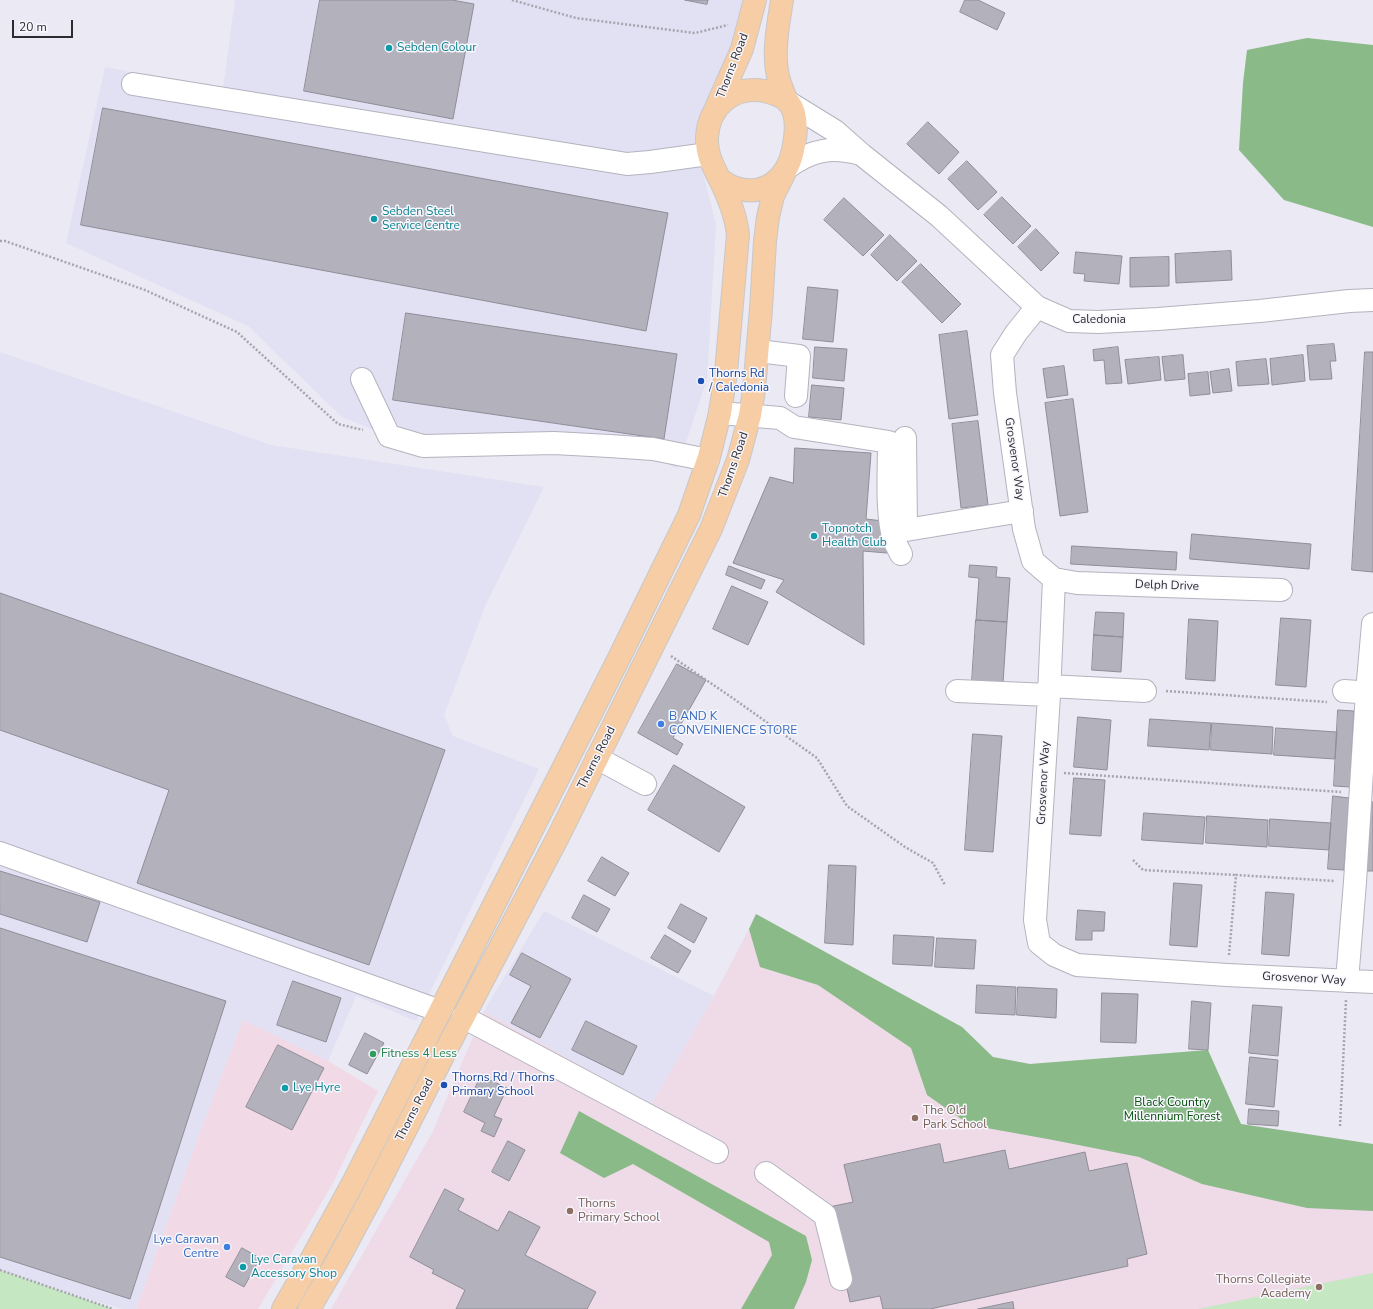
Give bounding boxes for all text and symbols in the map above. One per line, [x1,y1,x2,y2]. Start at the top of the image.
scale bar [14,12,75,38]
text: 20 m [19,19,47,35]
street label: Thorns Road [714,31,752,101]
place label: Sebden Colour [397,41,477,55]
marker: Sebden Colour [384,43,394,53]
place label: Sebden Steel Service Centre [382,205,460,233]
marker: Sebden Steel Service Centre [369,214,379,224]
street label: Caledonia [1072,313,1126,327]
place label: Thorns Rd / Caledonia [709,367,769,395]
marker: Thorns Rd / Caledonia [696,376,706,386]
street label: Grosvenor Way [1001,417,1027,501]
street label: Thorns Road [716,430,752,500]
place label: Topnotch Health Club [822,522,887,550]
marker: Topnotch Health Club [809,531,819,541]
street label: Delph Drive [1135,578,1199,594]
place label: B AND K CONVEINIENCE STORE [669,710,797,738]
marker: B AND K CONVEINIENCE STORE [656,719,666,729]
street label: Thorns Road [575,724,619,792]
street label: Grosvenor Way [1035,741,1053,825]
street label: Grosvenor Way [1262,970,1346,988]
place label: Fitness 4 Less [381,1047,457,1061]
marker: Fitness 4 Less [368,1049,378,1059]
place label: Thorns Rd / Thorns Primary School [452,1071,555,1099]
street label: Thorns Road [393,1076,437,1144]
marker: Thorns Rd / Thorns Primary School [439,1080,449,1090]
place label: Lye Hyre [293,1081,340,1095]
marker: Lye Hyre [280,1083,290,1093]
park label: Black Country Millennium Forest [1124,1096,1220,1124]
place label: The Old Park School [923,1104,987,1132]
marker: The Old Park School [910,1113,920,1123]
place label: Thorns Primary School [578,1197,660,1225]
marker: Thorns Primary School [565,1206,575,1216]
place label: Lye Caravan Centre [153,1233,219,1261]
marker: Lye Caravan Centre [222,1242,232,1252]
place label: Lye Caravan Accessory Shop [251,1253,337,1281]
marker: Lye Caravan Accessory Shop [238,1262,248,1272]
place label: Thorns Collegiate Academy [1216,1273,1311,1301]
marker: Thorns Collegiate Academy [1314,1282,1324,1292]

